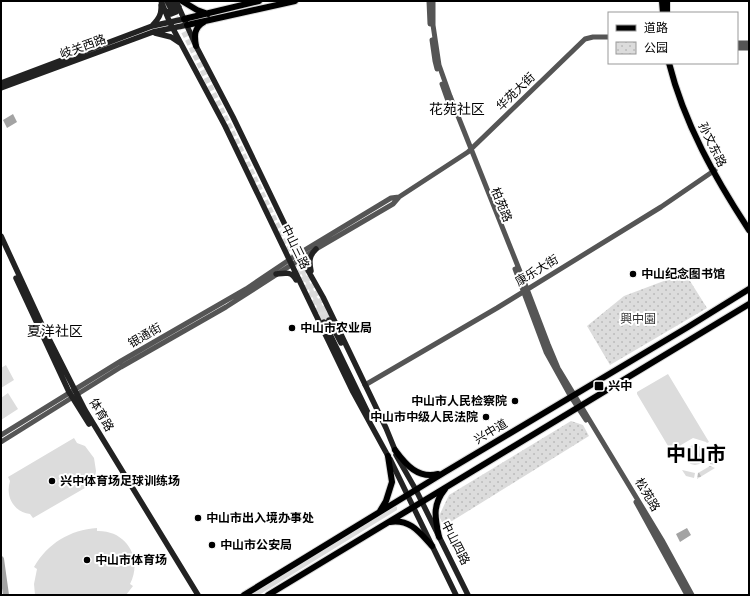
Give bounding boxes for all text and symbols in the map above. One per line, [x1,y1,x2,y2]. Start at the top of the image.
legend [608,12,738,64]
text: 道路 [644,21,668,36]
street label: 岐关西路 [58,32,108,62]
text: 公园 [644,41,668,56]
street label: 华苑大街 [494,70,538,114]
district label: 花苑社区 [429,101,485,118]
street label: 孙文东路 [695,120,729,170]
street label: 柏苑路 [487,185,515,225]
street label: 中山三路 [278,222,312,272]
street label: 康乐大街 [513,252,561,290]
place label: 中山纪念图书馆 [641,267,725,282]
marker: 中山纪念图书馆 [628,269,638,279]
park label: 興中園 [620,312,656,327]
street label: 银通街 [126,321,164,351]
place label: 中山市农业局 [300,321,372,336]
district label: 夏洋社区 [27,323,83,340]
marker: 中山市农业局 [287,323,297,333]
place label: 兴中 [608,379,632,394]
marker: 兴中 [593,380,605,392]
place label: 中山市人民检察院 [411,394,507,409]
street label: 体育路 [86,396,116,434]
marker: 中山市人民检察院 [510,396,520,406]
place label: 中山市中级人民法院 [370,410,478,425]
marker: 中山市中级人民法院 [481,412,491,422]
street label: 兴中道 [472,416,510,448]
district label: 中山市 [666,443,726,467]
place label: 兴中体育场足球训练场 [60,474,180,489]
marker: 兴中体育场足球训练场 [47,476,57,486]
street label: 松苑路 [631,476,663,514]
place label: 中山市出入境办事处 [206,511,314,526]
marker: 中山市出入境办事处 [193,513,203,523]
street label: 中山四路 [437,518,473,568]
place label: 中山市公安局 [220,538,292,553]
marker: 中山市公安局 [207,540,217,550]
place label: 中山市体育场 [95,553,167,568]
marker: 中山市体育场 [82,555,92,565]

